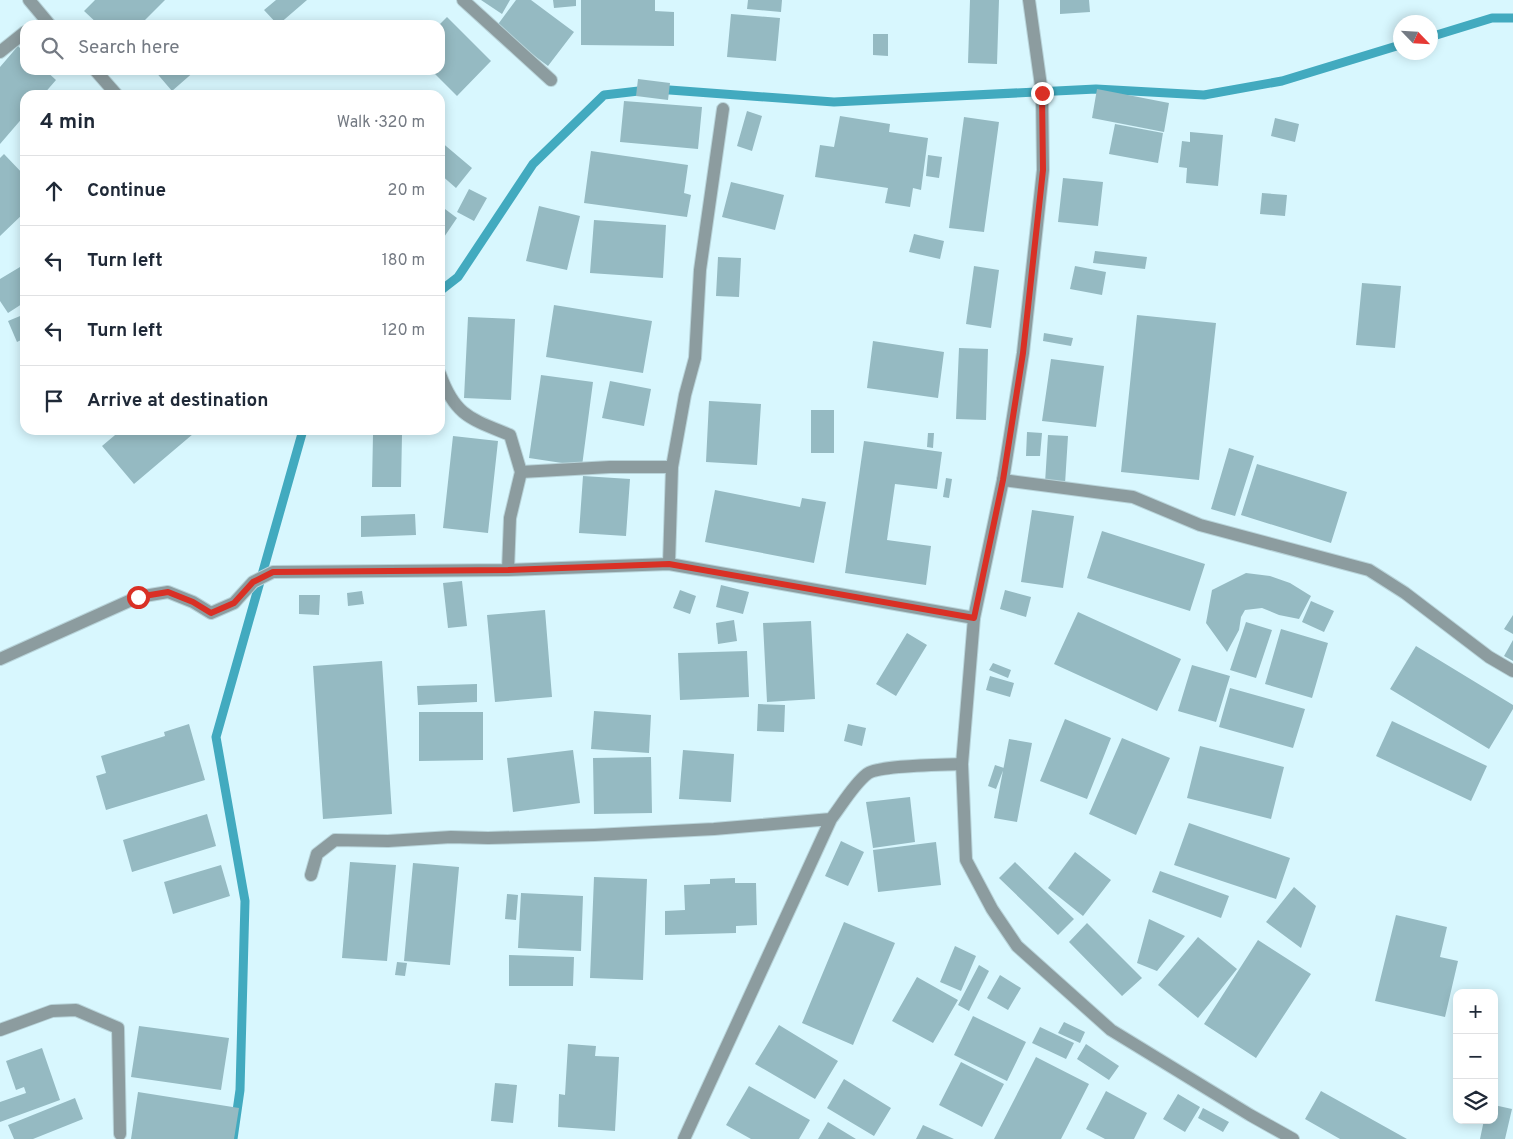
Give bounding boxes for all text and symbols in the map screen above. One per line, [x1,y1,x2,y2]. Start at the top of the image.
north arrow [1393,15,1438,60]
search box [20,20,445,75]
icon: search [38,34,66,62]
text: Search here [78,36,180,60]
route end [1031,82,1054,105]
text: 4 min [40,109,96,136]
text: Walk · 320 m [337,113,425,133]
icon: ahead [40,177,68,205]
text: Continue [87,179,166,203]
text: 20 m [388,181,425,201]
icon: left [40,247,68,275]
text: Turn left [87,249,163,273]
text: 180 m [382,251,425,271]
icon: left [40,317,68,345]
text: Turn left [87,319,163,343]
text: 120 m [382,321,425,341]
icon: arrive [40,387,68,415]
text: Arrive at destination [87,389,268,413]
route start [127,586,150,609]
map controls [1453,989,1498,1124]
button: + [1453,989,1498,1034]
button: − [1453,1034,1498,1079]
button: layers [1453,1079,1498,1124]

